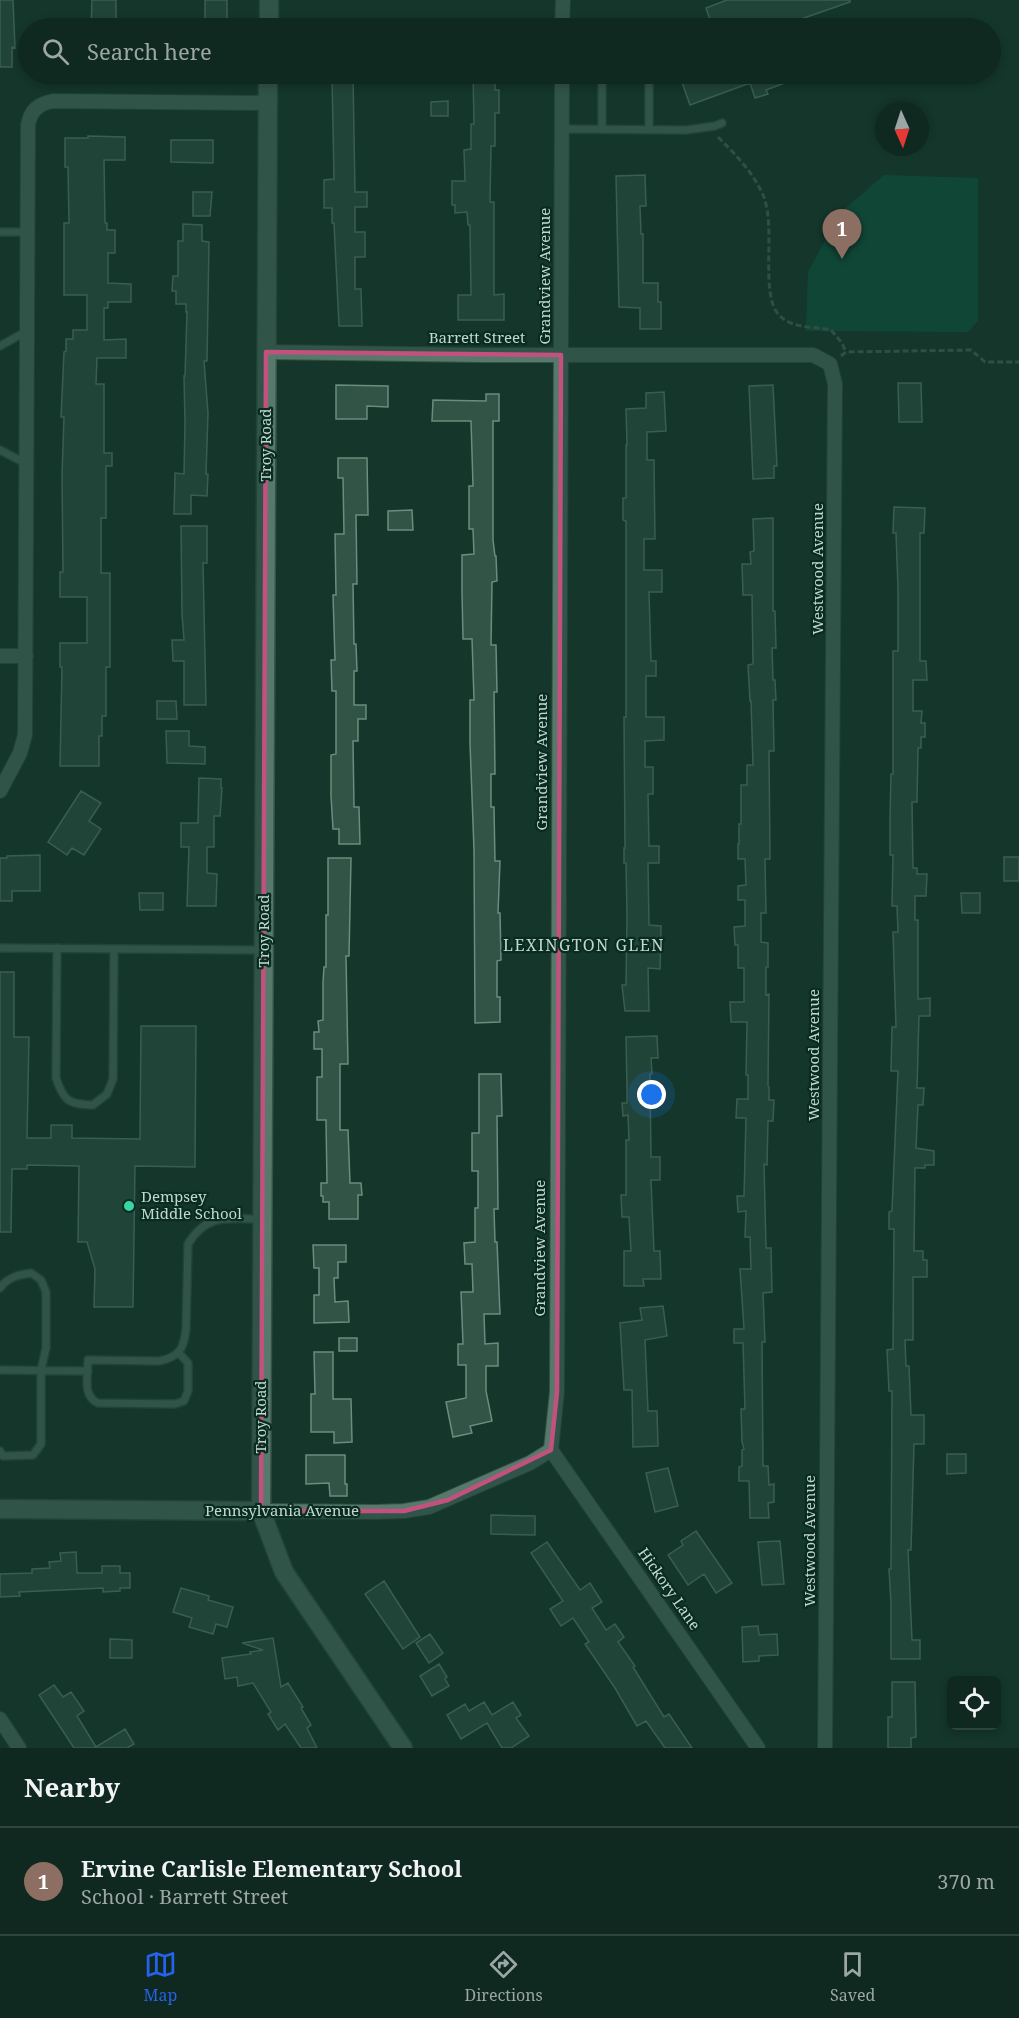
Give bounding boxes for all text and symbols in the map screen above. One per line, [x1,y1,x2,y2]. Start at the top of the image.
search box [18,18,1001,84]
icon: search [39,35,72,68]
text: Search here [87,36,212,66]
north arrow [875,102,929,156]
street label: Grandview Avenue [534,208,554,344]
pin: 1 [822,210,862,259]
street label: Barrett Street [429,327,525,347]
street label: Troy Road [255,408,275,482]
street label: Westwood Avenue [807,503,827,635]
street label: Grandview Avenue [531,694,551,830]
street label: Troy Road [253,894,273,968]
district label: LEXINGTON GLEN [503,934,665,956]
street label: Westwood Avenue [803,989,823,1121]
your location [637,1080,666,1109]
street label: Grandview Avenue [529,1180,549,1316]
place label: Dempsey Middle School [141,1186,242,1223]
marker: Dempsey Middle School [122,1199,136,1213]
street label: Troy Road [250,1380,270,1454]
street label: Westwood Avenue [799,1475,819,1607]
street label: Pennsylvania Avenue [205,1500,359,1520]
street label: Hickory Lane [634,1543,706,1634]
map controls [947,1676,1001,1730]
button: locate [947,1676,1001,1730]
text: Nearby [24,1769,120,1805]
text: Ervine Carlisle Elementary School [81,1853,462,1883]
text: 1 [38,1868,49,1895]
text: 370 m [937,1868,995,1895]
text: School · Barrett Street [81,1883,288,1910]
tab: Map [144,1948,177,2006]
tab: Directions [465,1948,543,2006]
tab: Saved [830,1948,875,2006]

